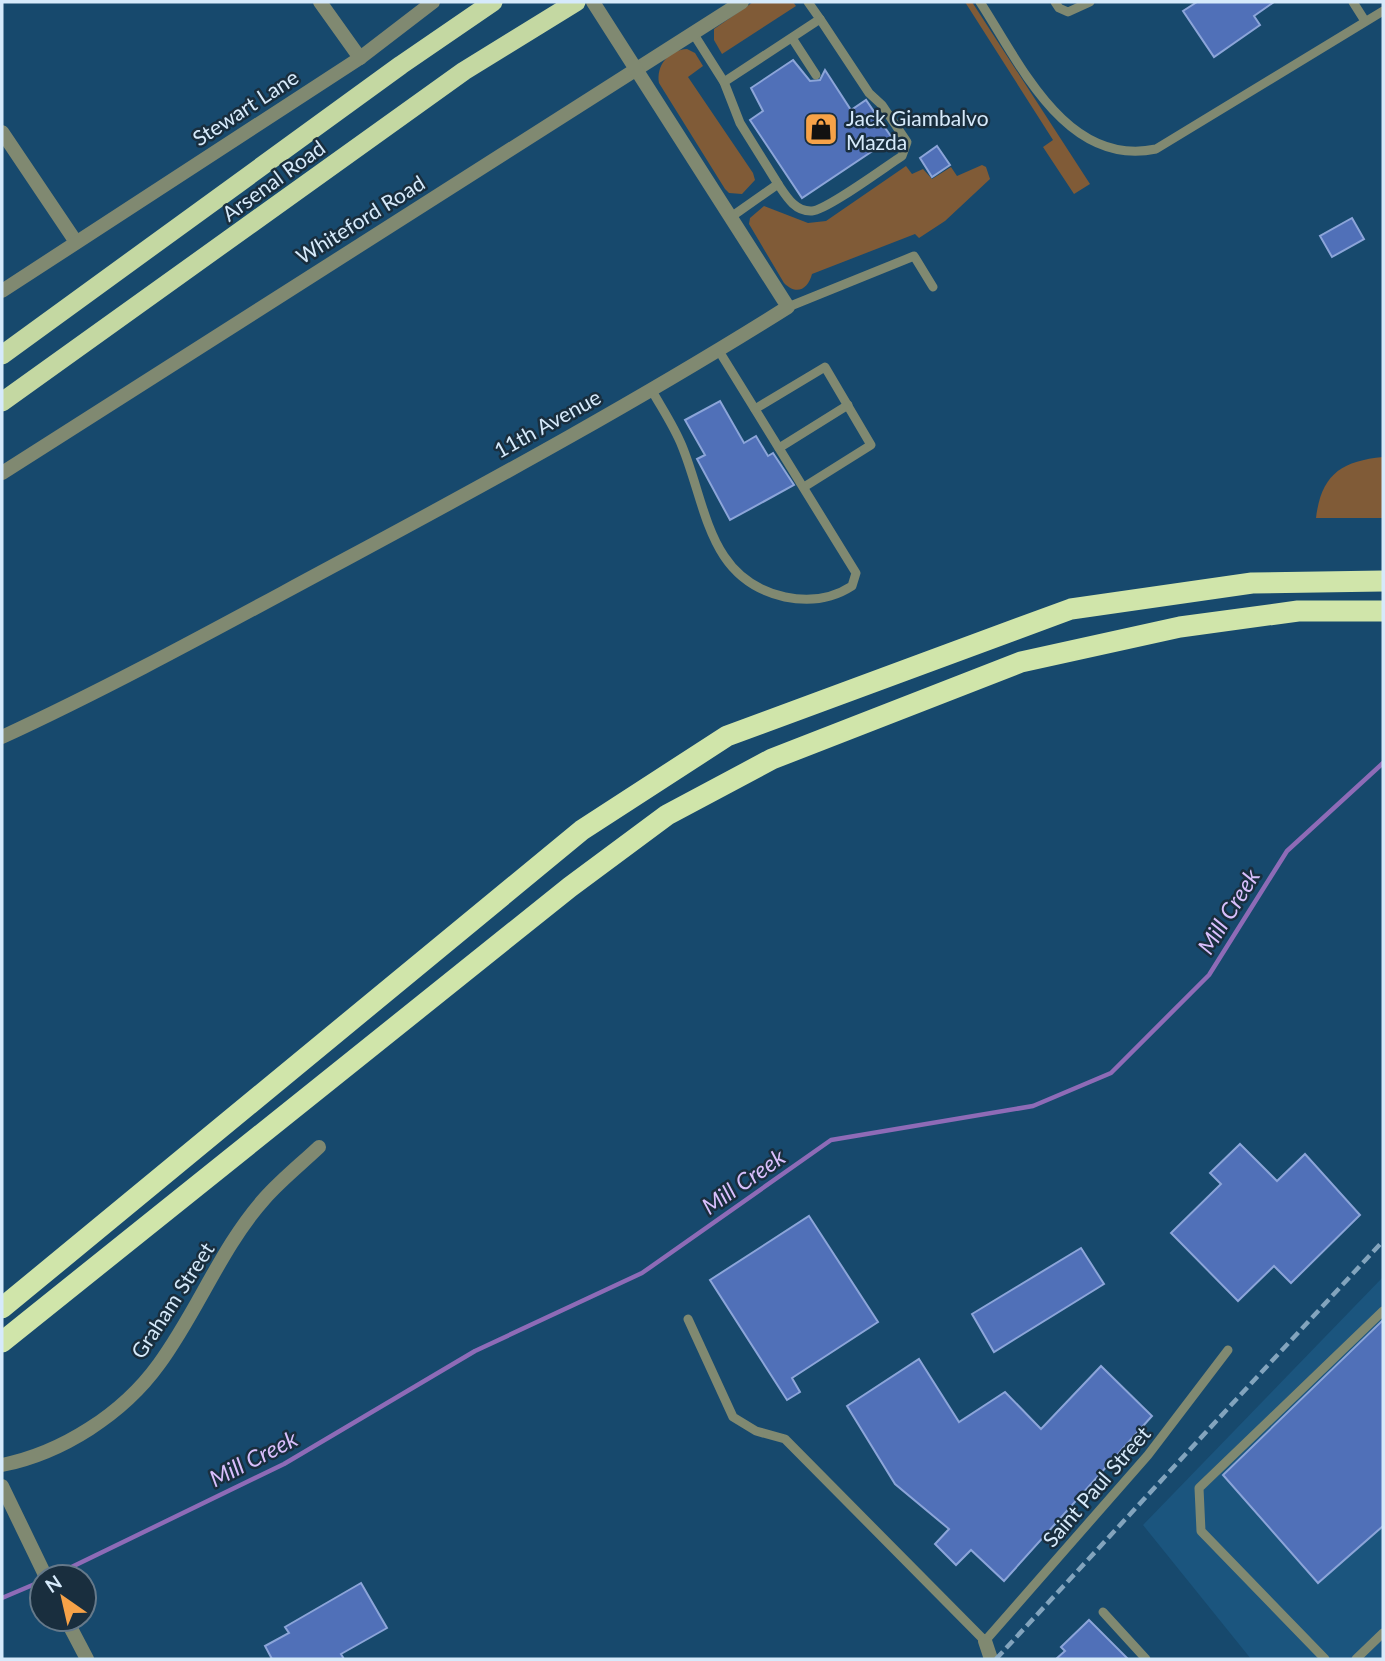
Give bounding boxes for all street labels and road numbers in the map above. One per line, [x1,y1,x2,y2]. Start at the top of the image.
street label: Stewart Lane [188,64,302,150]
street label: Arsenal Road [217,134,329,226]
street label: Whiteford Road [291,170,429,268]
street label: 11th Avenue [489,384,605,462]
street label: Graham Street [125,1237,219,1363]
street label: Saint Paul Street [1037,1420,1155,1551]

